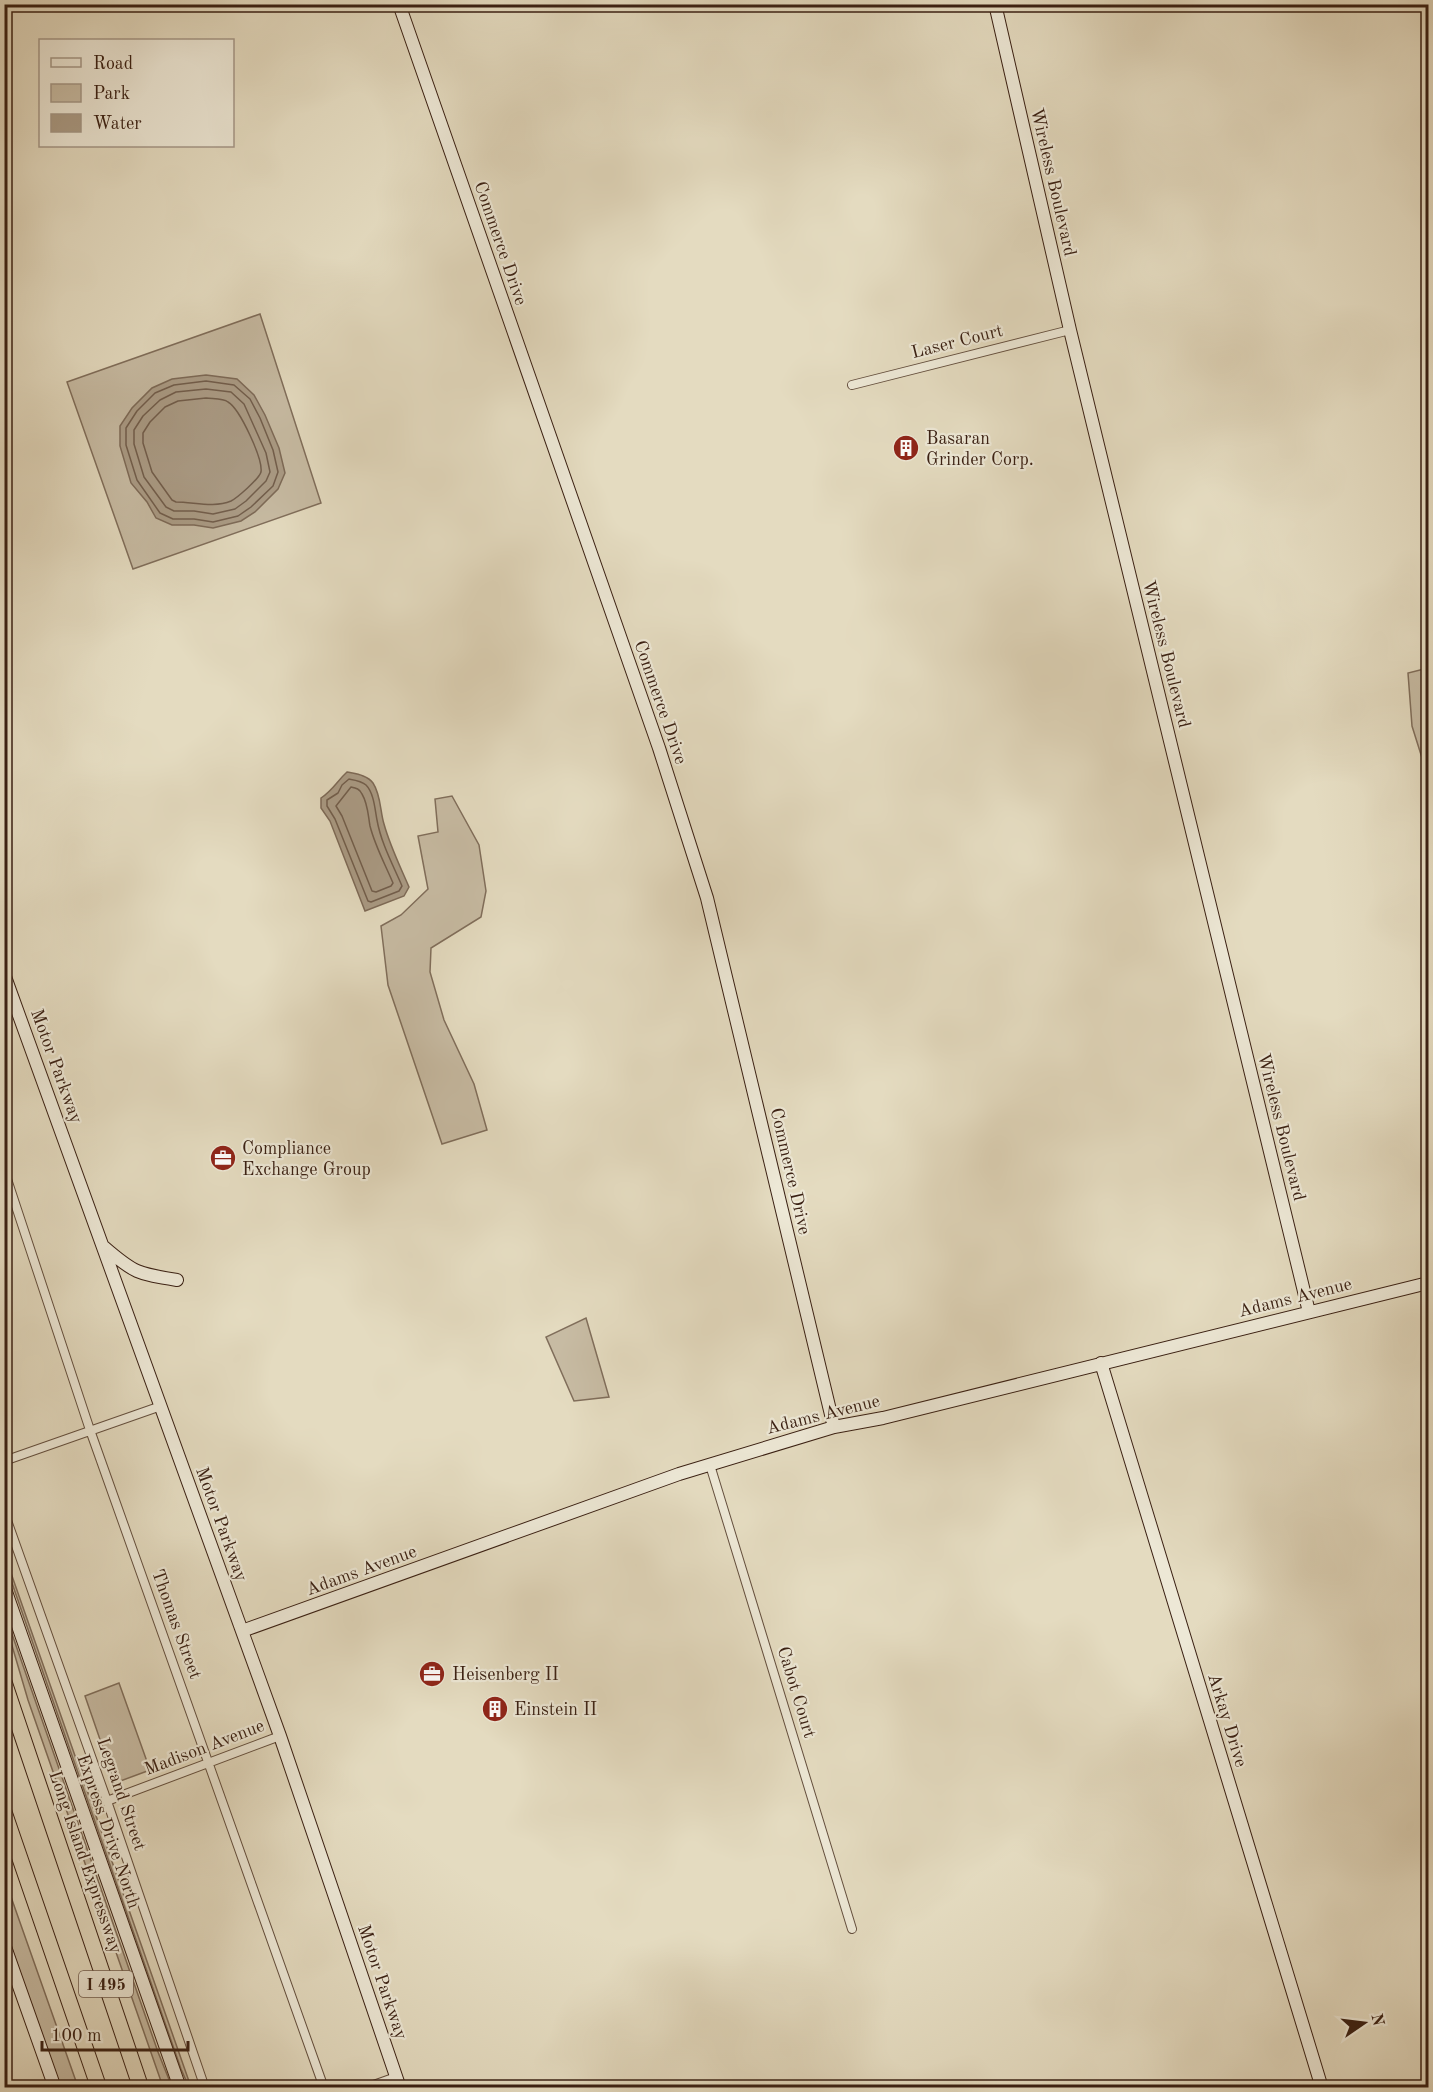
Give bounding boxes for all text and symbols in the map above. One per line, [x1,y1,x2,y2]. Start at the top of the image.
legend [39,39,234,147]
text: Road [93,55,133,73]
text: Park [93,85,130,103]
street label: Wireless Boulevard [1027,106,1079,258]
text: Water [93,115,142,133]
street label: Commerce Drive [470,179,530,308]
street label: Laser Court [910,322,1005,362]
place label: Basaran Grinder Corp. [926,430,1034,469]
building icon: Basaran Grinder Corp. [891,433,921,463]
street label: Wireless Boulevard [1139,579,1193,730]
street label: Commerce Drive [630,638,690,767]
street label: Motor Parkway [27,1007,85,1126]
street label: Wireless Boulevard [1254,1052,1308,1203]
street label: Commerce Drive [767,1106,813,1236]
place label: Compliance Exchange Group [242,1140,371,1179]
office icon: Compliance Exchange Group [208,1143,238,1173]
street label: Adams Avenue [1237,1275,1354,1321]
street label: Adams Avenue [765,1392,882,1438]
street label: Motor Parkway [192,1465,250,1584]
street label: Adams Avenue [304,1543,419,1599]
street label: Thomas Street [148,1567,204,1682]
street label: Cabot Court [774,1644,818,1740]
office icon: Heisenberg II [417,1659,447,1689]
place label: Heisenberg II [452,1666,559,1684]
street label: Arkay Drive [1204,1671,1250,1769]
building icon: Einstein II [480,1694,510,1724]
place label: Einstein II [514,1701,597,1719]
street label: Madison Avenue [142,1717,267,1779]
street label: Legrand Street [93,1736,149,1853]
street label: Express Drive North [73,1752,143,1911]
street label: Long Island Expressway [45,1769,125,1957]
street label: Motor Parkway [354,1923,410,2043]
road number: I 495 [79,1971,133,1997]
north arrow [1334,1993,1394,2053]
text: N [1367,2012,1386,2028]
scale bar [42,2014,188,2052]
text: 100 m [51,2027,102,2045]

